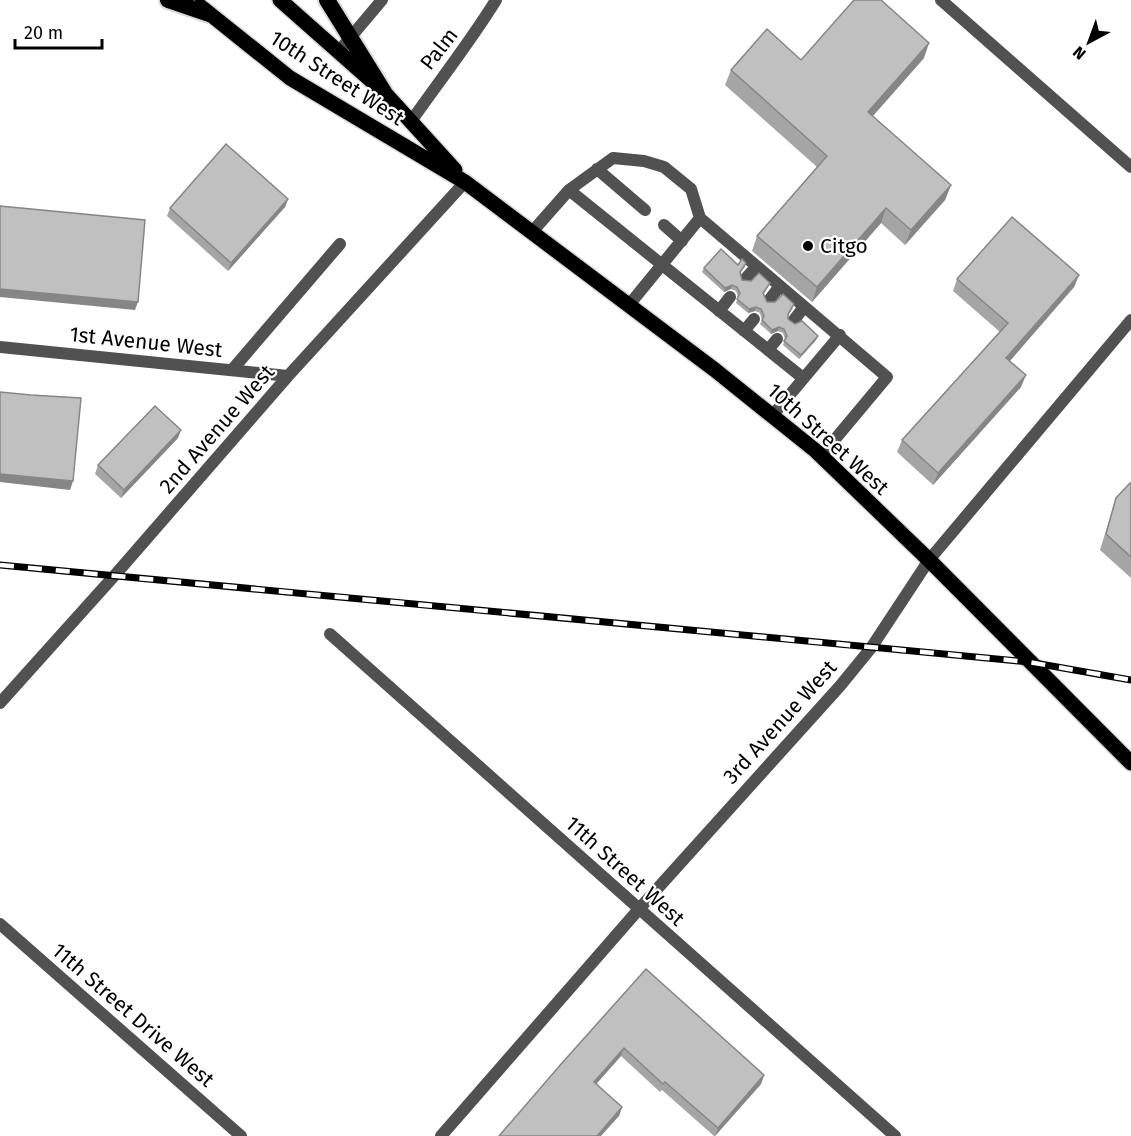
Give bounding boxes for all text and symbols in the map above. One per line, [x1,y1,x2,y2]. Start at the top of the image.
scale bar [15,12,102,50]
north arrow [1059,12,1119,72]
text: 20 m [24,22,63,44]
street label: Palm [414,23,464,75]
street label: 10th Street West [265,25,409,131]
text: N [1069,42,1090,64]
place label: Citgo [820,233,868,259]
marker: Citgo [801,239,815,253]
street label: 1st Avenue West [68,321,224,363]
street label: 2nd Avenue West [154,359,280,499]
street label: 10th Street West [762,378,895,501]
street label: 3rd Avenue West [718,655,843,789]
street label: 11th Street West [560,811,690,932]
street label: 11th Street Drive West [46,937,220,1093]

